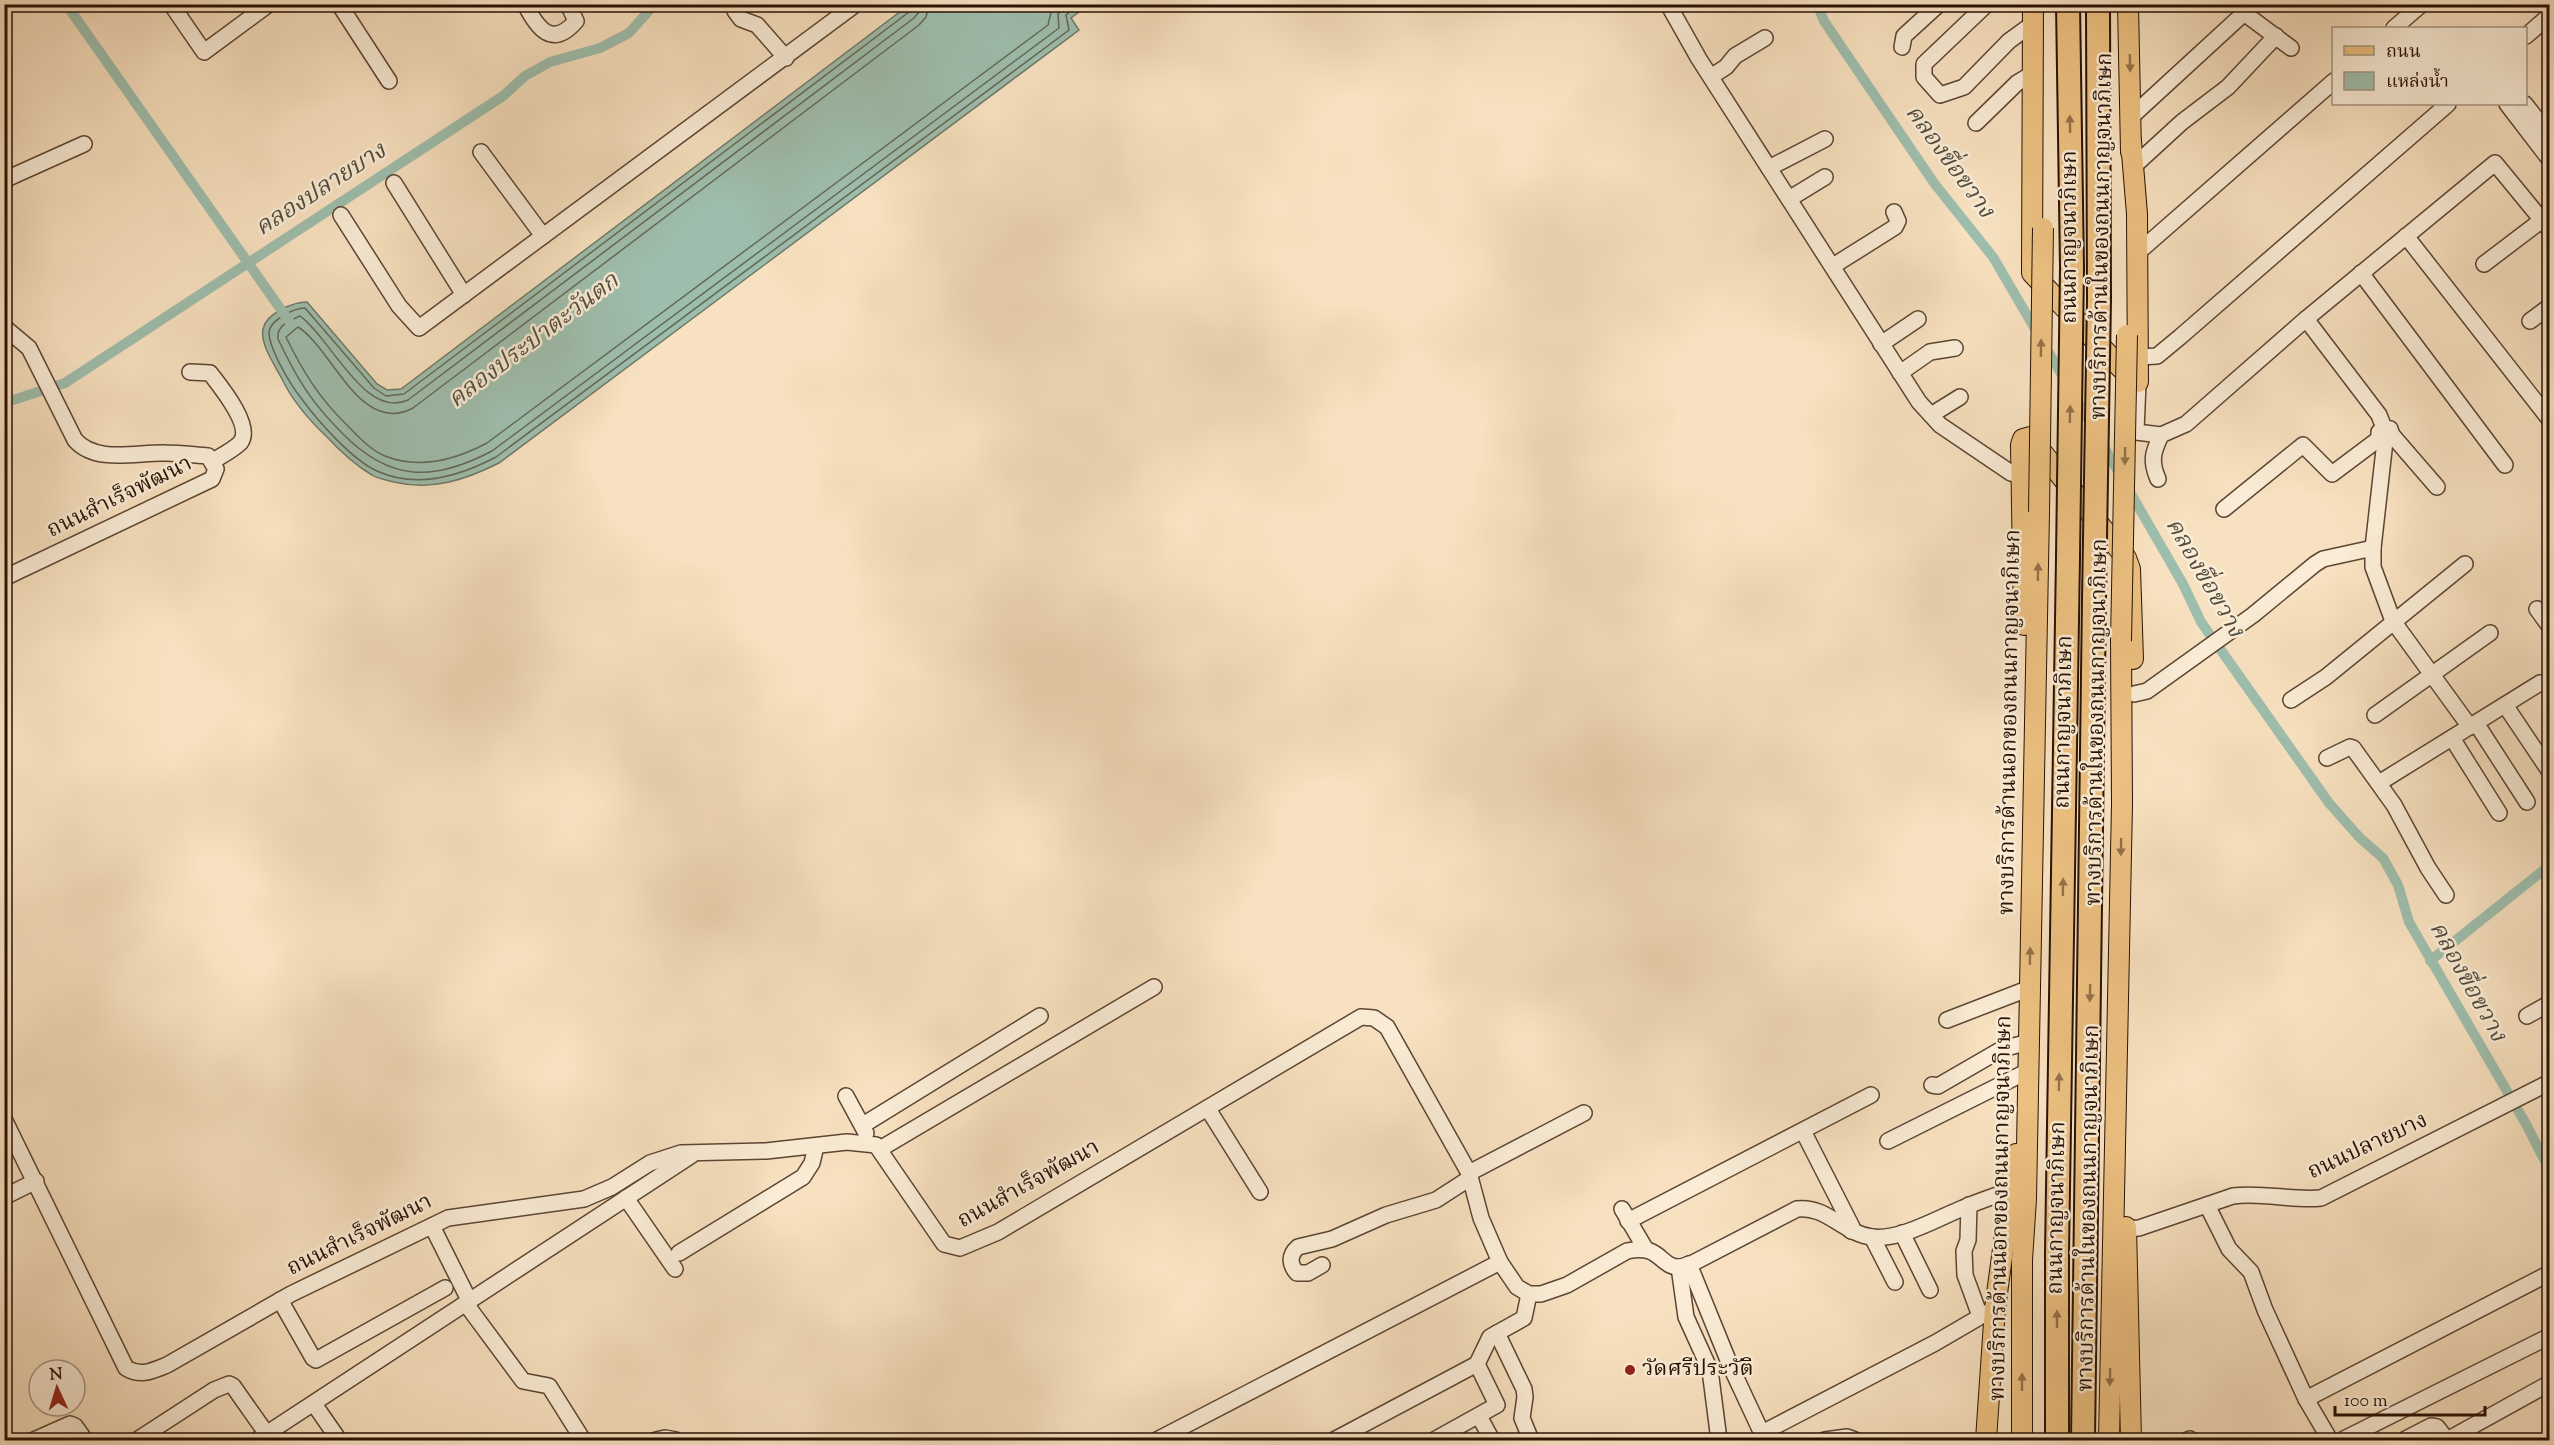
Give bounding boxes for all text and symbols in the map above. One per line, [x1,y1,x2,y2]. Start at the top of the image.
legend [2332,27,2527,105]
text: ถนน [2386,40,2421,66]
street label: ทางบริการด้านในของถนนกาญจนาภิเษก [2083,52,2122,420]
one-way arrow [2125,53,2135,72]
text: แหล่งน้ำ [2386,67,2449,96]
water label: คลองขื่อขวาง [1896,96,2005,227]
one-way arrow [2065,115,2075,134]
water label: คลองปลายบาง [249,134,394,245]
street label: ถนนกาญจนาภิเษก [2055,150,2087,324]
water label: คลองประปาตะวันตก [441,265,628,417]
one-way arrow [2036,339,2046,358]
one-way arrow [2065,405,2075,424]
one-way arrow [2120,447,2130,466]
street label: ถนนสำเร็จพัฒนา [42,449,198,547]
water label: คลองขื่อขวาง [2156,510,2255,645]
street label: ทางบริการด้านนอกของถนนกาญจนาภิเษก [1992,529,2030,915]
street label: ทางบริการด้านในของถนนกาญจนาภิเษก [2078,538,2117,906]
one-way arrow [2033,563,2043,582]
street label: ถนนกาญจนาภิเษก [2047,635,2083,809]
one-way arrow [2116,837,2126,856]
one-way arrow [2058,878,2067,897]
water label: คลองขื่อขวาง [2420,914,2517,1049]
one-way arrow [2026,947,2035,966]
one-way arrow [2085,983,2095,1002]
street label: ทางบริการด้านนอกของถนนกาญจนาภิเษก [1983,1015,2021,1401]
street label: ทางบริการด้านในของถนนกาญจนาภิเษก [2070,1024,2109,1392]
one-way arrow [2054,1073,2064,1092]
street label: ถนนปลายบาง [2303,1105,2433,1189]
street label: ถนนกาญจนาภิเษก [2040,1121,2076,1295]
street label: ถนนสำเร็จพัฒนา [952,1133,1106,1237]
street label: ถนนสำเร็จพัฒนา [282,1187,438,1285]
one-way arrow [2052,1310,2062,1329]
place label: วัดศรีประวัติ [1642,1354,1754,1386]
north arrow [27,1358,87,1418]
marker: วัดศรีประวัติ [1623,1363,1637,1377]
text: N [49,1364,64,1387]
one-way arrow [2105,1367,2115,1386]
one-way arrow [2017,1373,2027,1392]
scale bar [2335,1379,2485,1417]
text: 100 m [2344,1389,2388,1415]

